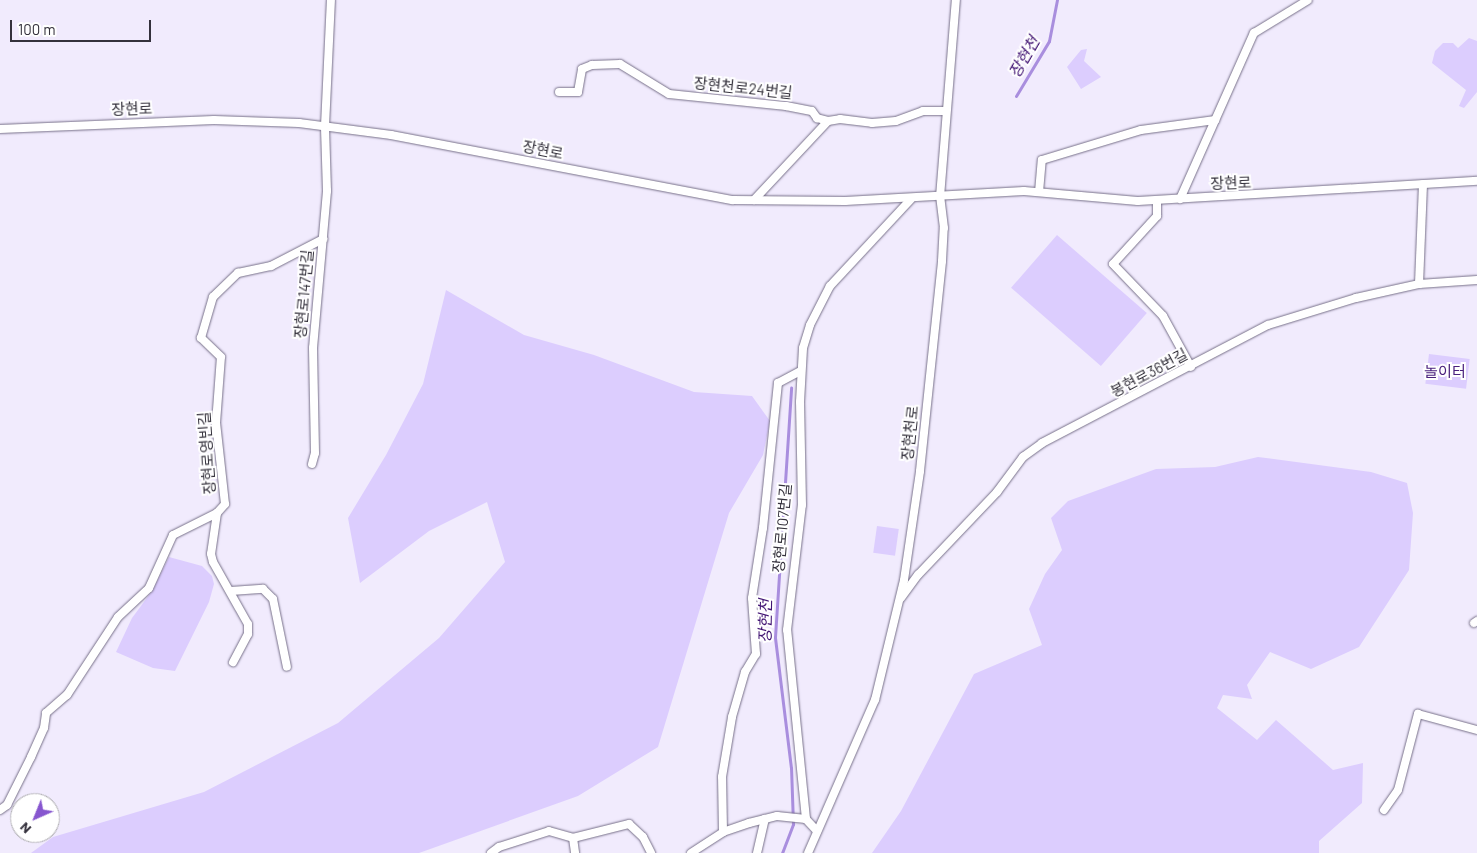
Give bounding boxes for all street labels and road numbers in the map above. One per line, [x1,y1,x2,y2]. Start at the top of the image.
street label: 장현천로24번길 [693,74,793,102]
street label: 장현로 [111,99,153,119]
street label: 장현로 [521,137,565,163]
street label: 장현로 [1210,173,1252,193]
street label: 장현로147번길 [291,249,317,339]
street label: 봉현로36번길 [1107,345,1191,401]
street label: 장현천로 [898,405,922,461]
street label: 장현로영빈길 [195,411,219,495]
street label: 장현로107번길 [769,482,795,574]

